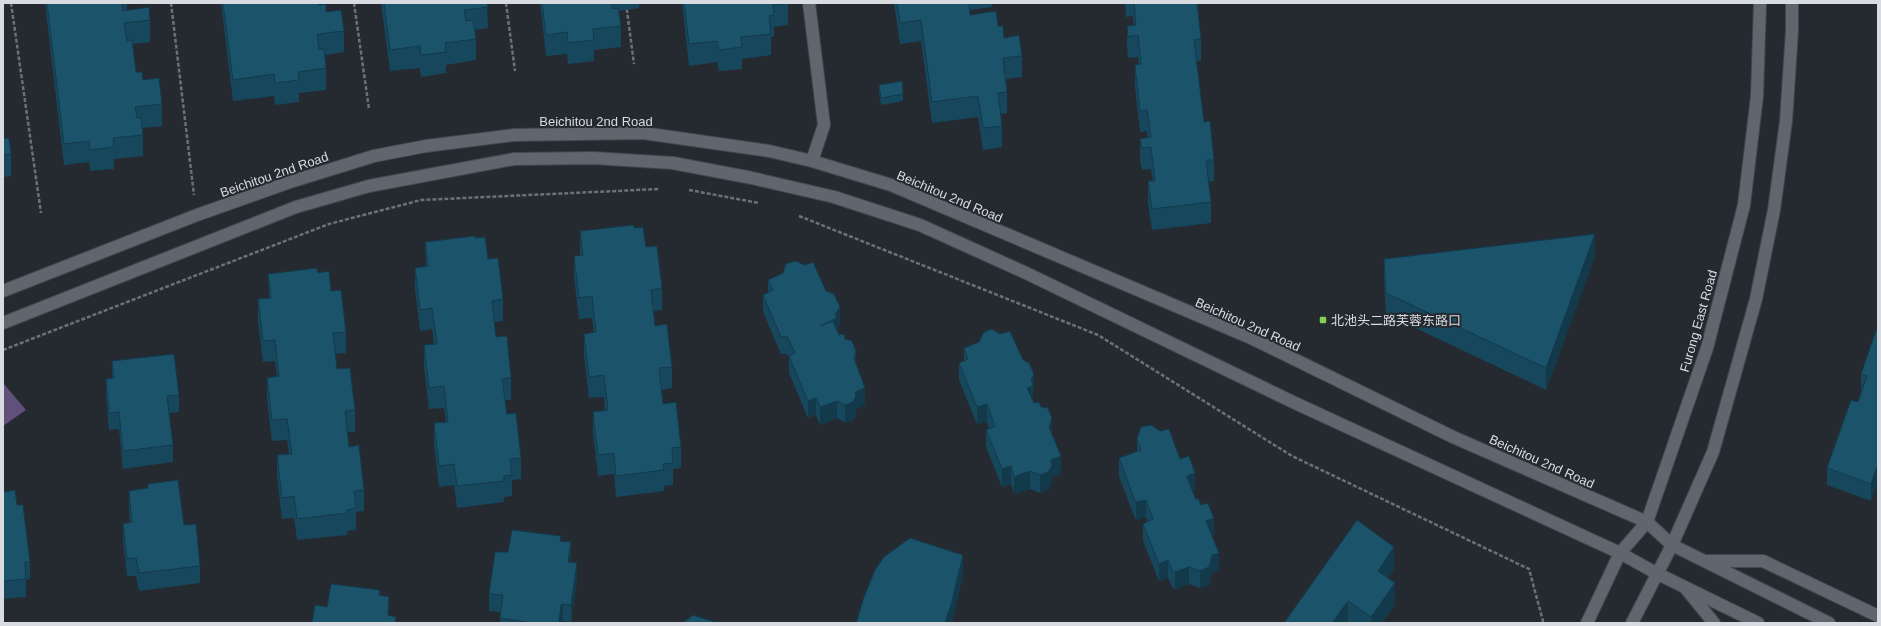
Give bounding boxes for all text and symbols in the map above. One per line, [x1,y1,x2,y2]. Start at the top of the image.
street label: Beichitou 2nd Road [539,114,653,129]
street label: Beichitou 2nd Road [218,149,330,200]
street label: Beichitou 2nd Road [895,167,1005,226]
street label: Furong East Road [1677,268,1720,374]
street label: Beichitou 2nd Road [1193,295,1303,354]
place label: 北池头二路芙蓉东路口 [1331,313,1461,328]
marker: 北池头二路芙蓉东路口 [1318,315,1328,325]
street label: Beichitou 2nd Road [1487,432,1597,491]

